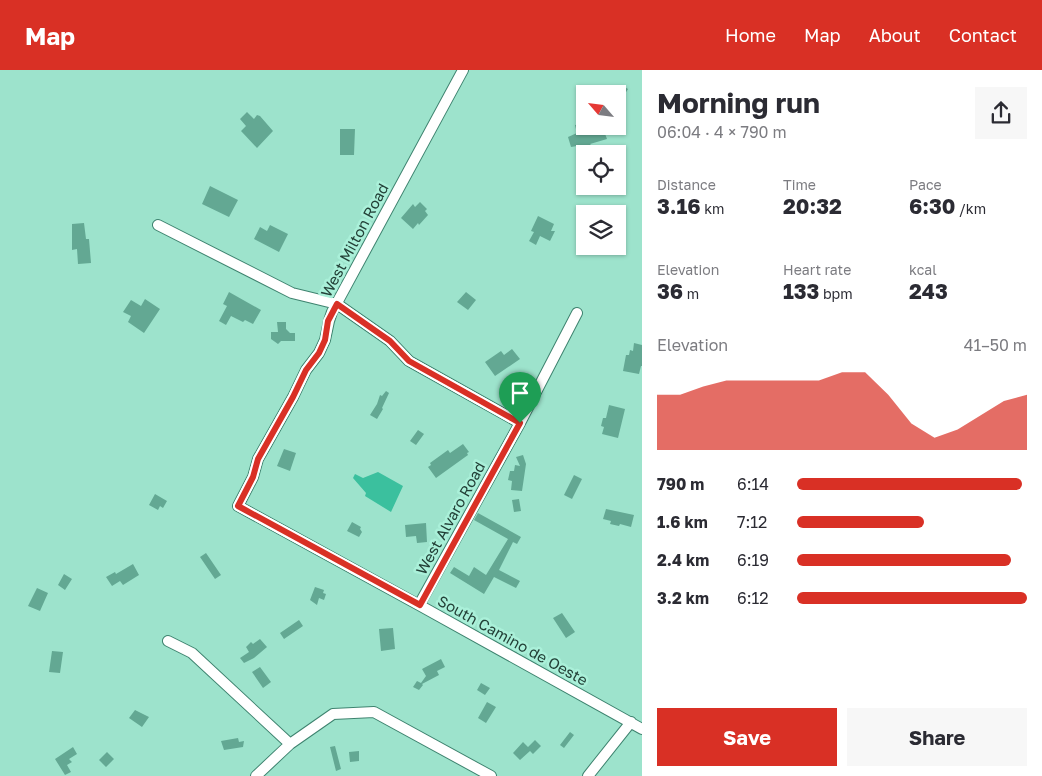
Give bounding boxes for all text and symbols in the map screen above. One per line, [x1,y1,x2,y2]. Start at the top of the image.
text: Map [25,21,75,50]
text: Home [725,24,776,46]
text: Map [804,24,841,46]
text: About [869,24,921,46]
text: Contact [949,24,1017,46]
north arrow [576,85,626,135]
map controls [576,85,626,255]
text: Morning run [657,86,820,119]
button: share [975,87,1027,139]
text: 06:04 · 4 × 790 m [657,122,787,142]
button: locate [576,145,626,195]
text: Distance [657,176,716,193]
text: Time [783,176,816,193]
text: Pace [909,176,942,193]
street label: West Milton Road [316,180,392,300]
text: 3.16 [657,193,701,219]
text: 20:32 [783,193,842,219]
text: 6:30 [909,193,956,219]
text: km [701,200,725,217]
text: /km [956,200,986,217]
button: layers [576,205,626,255]
text: Elevation [657,261,719,278]
text: Heart rate [783,261,851,278]
text: kcal [909,261,937,278]
text: 36 [657,278,683,304]
text: 133 [783,278,819,304]
text: 243 [909,278,948,304]
text: m [683,285,699,302]
text: bpm [819,285,853,302]
text: Elevation [657,335,728,355]
text: 41–50 m [964,335,1027,355]
pin [499,372,541,423]
icon: arrive [506,379,534,407]
street label: West Alvaro Road [412,459,488,577]
text: 790 m [657,474,704,494]
text: 6:14 [737,474,769,494]
text: 1.6 km [657,512,708,532]
text: 7:12 [737,512,767,532]
text: 2.4 km [657,550,709,570]
text: 6:19 [737,550,769,570]
text: 3.2 km [657,588,709,608]
text: 6:12 [737,588,769,608]
street label: South Camino de Oeste [435,591,591,689]
button: Save [657,708,837,766]
button: Share [847,708,1027,766]

